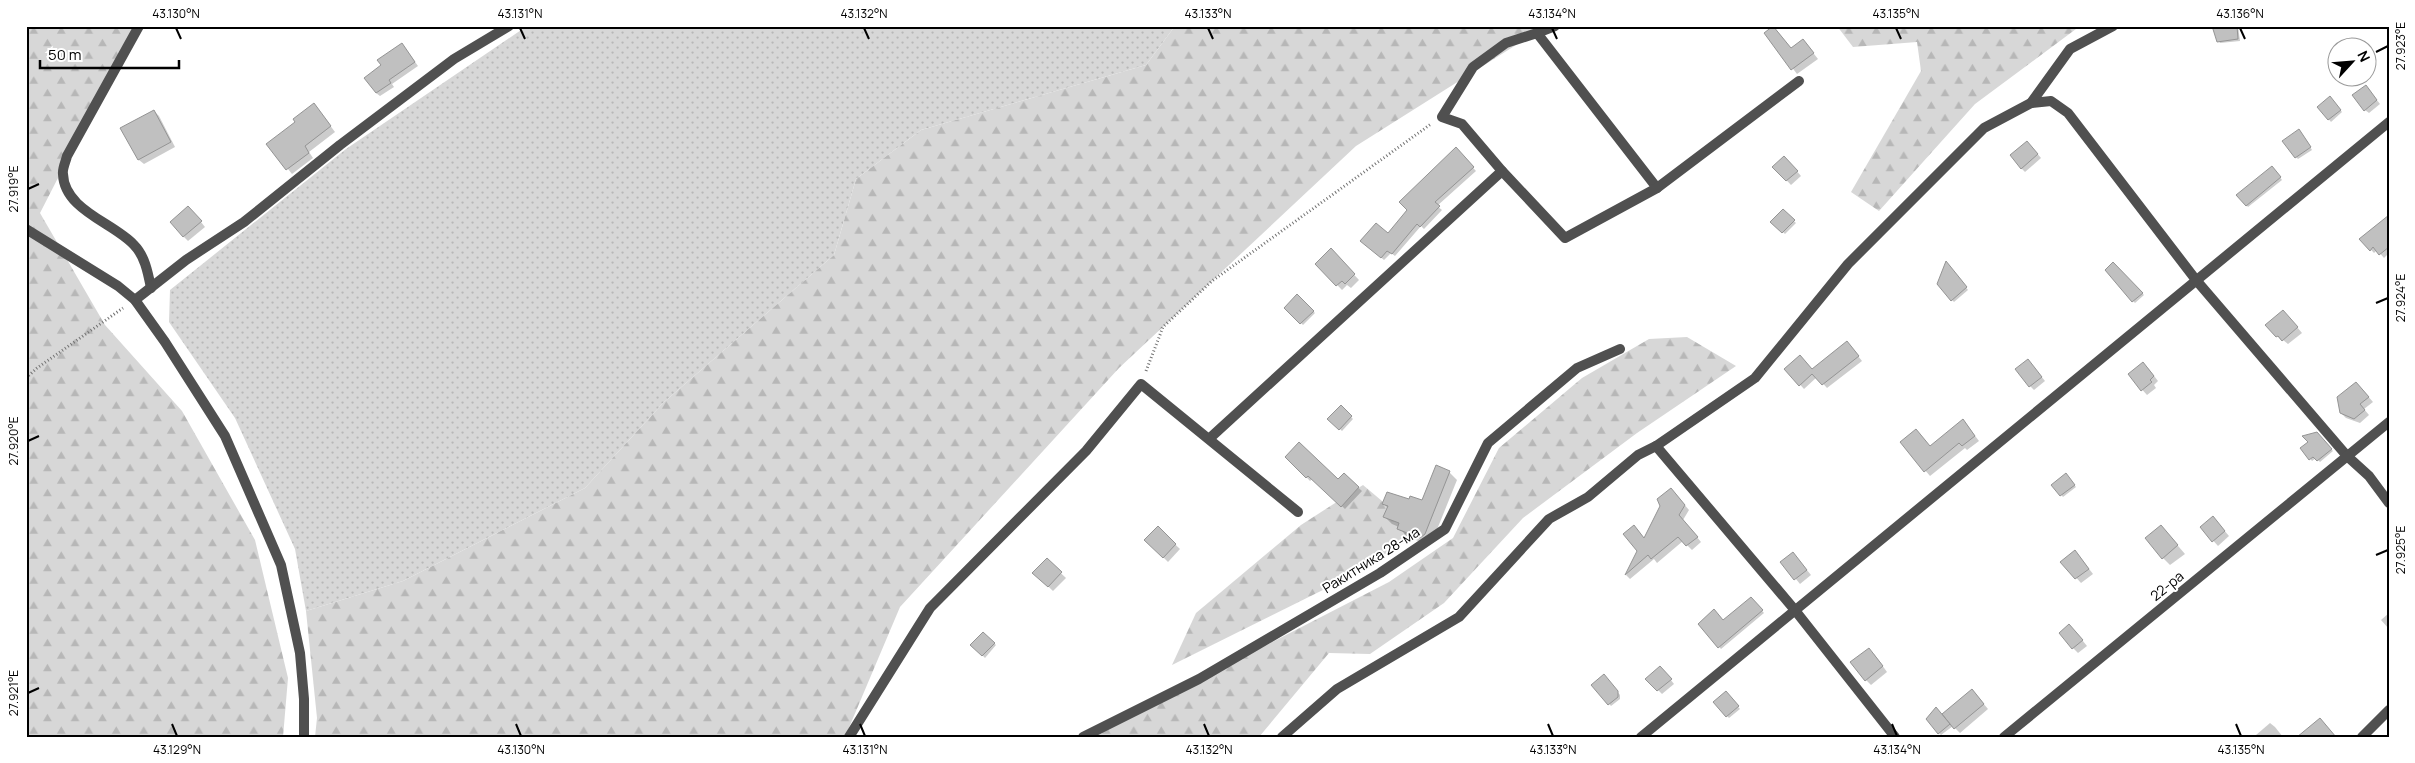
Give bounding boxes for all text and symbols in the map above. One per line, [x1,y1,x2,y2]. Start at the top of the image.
text: 43.130°N [152,5,200,22]
text: 43.131°N [498,5,542,22]
text: 43.132°N [840,5,888,22]
text: 43.133°N [1185,5,1231,22]
text: 43.134°N [1528,5,1576,22]
text: 43.135°N [1872,5,1920,22]
text: 43.136°N [2216,5,2264,22]
text: 27.923°E [2392,22,2409,70]
scale bar [40,38,179,70]
north arrow [2328,38,2378,88]
text: 50 m [48,44,82,65]
text: N [2353,47,2375,65]
text: 27.919°E [5,165,22,212]
text: 27.924°E [2392,274,2409,322]
text: 27.920°E [5,416,22,465]
street label: Ракитника 28-ма [1318,522,1423,597]
text: 27.925°E [2392,526,2409,574]
street label: 22-ра [2146,566,2187,605]
text: 27.921°E [5,670,22,716]
text: 43.129°N [153,741,201,758]
text: 43.130°N [497,741,545,758]
text: 43.131°N [843,741,887,758]
text: 43.132°N [1185,741,1233,758]
text: 43.133°N [1530,741,1576,758]
text: 43.134°N [1873,741,1921,758]
text: 43.135°N [2217,741,2265,758]

